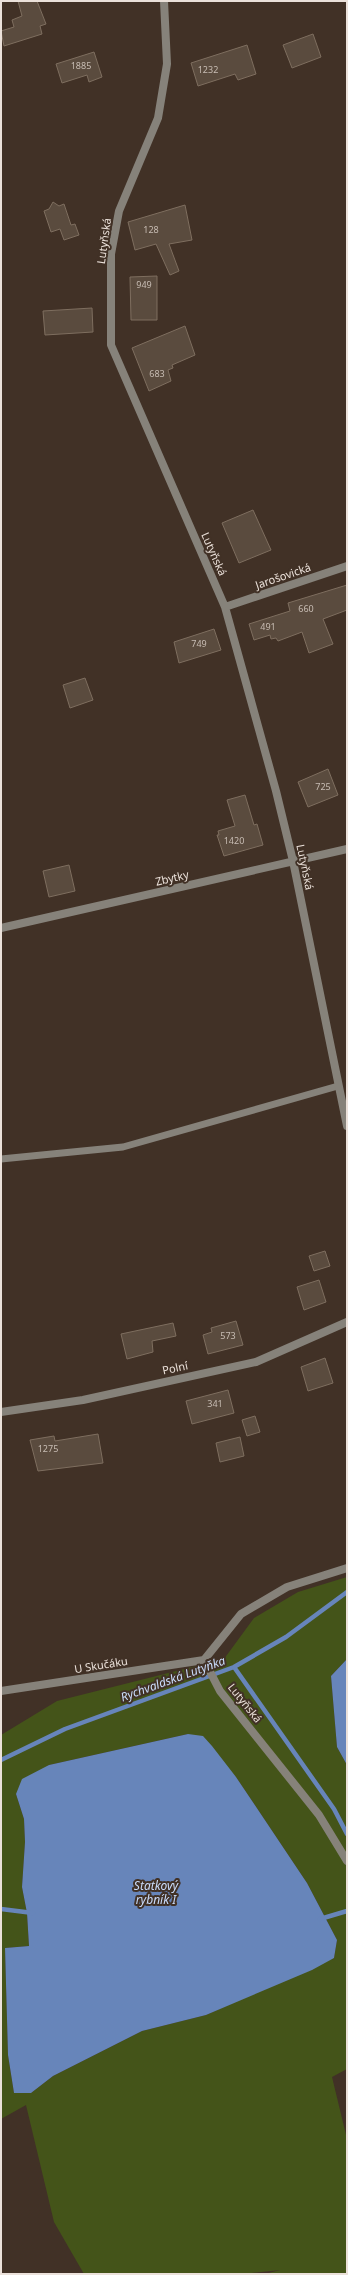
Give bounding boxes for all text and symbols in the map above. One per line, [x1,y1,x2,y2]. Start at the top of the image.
house number: 1885 [71,59,91,72]
house number: 1232 [198,63,218,76]
street label: Lutyňská [93,217,114,265]
house number: 128 [143,223,159,236]
house number: 949 [136,278,152,291]
house number: 683 [149,367,165,380]
street label: Lutyňská [198,530,231,578]
street label: Jarošovická [252,559,313,592]
house number: 660 [298,602,314,615]
house number: 491 [260,620,276,633]
house number: 749 [191,637,207,650]
house number: 725 [315,780,331,793]
house number: 1420 [224,834,244,847]
street label: Lutyňská [293,843,318,891]
street label: Zbytky [154,866,190,889]
house number: 573 [220,1329,236,1342]
street label: Polní [161,1357,190,1378]
house number: 341 [207,1397,223,1410]
house number: 1275 [38,1442,58,1455]
water label: Rychvaldská Lutyňka [118,1652,228,1705]
street label: U Skučáku [73,1653,129,1676]
street label: Lutyňská [225,1680,266,1725]
water label: Statkový rybník I [134,1877,180,1908]

